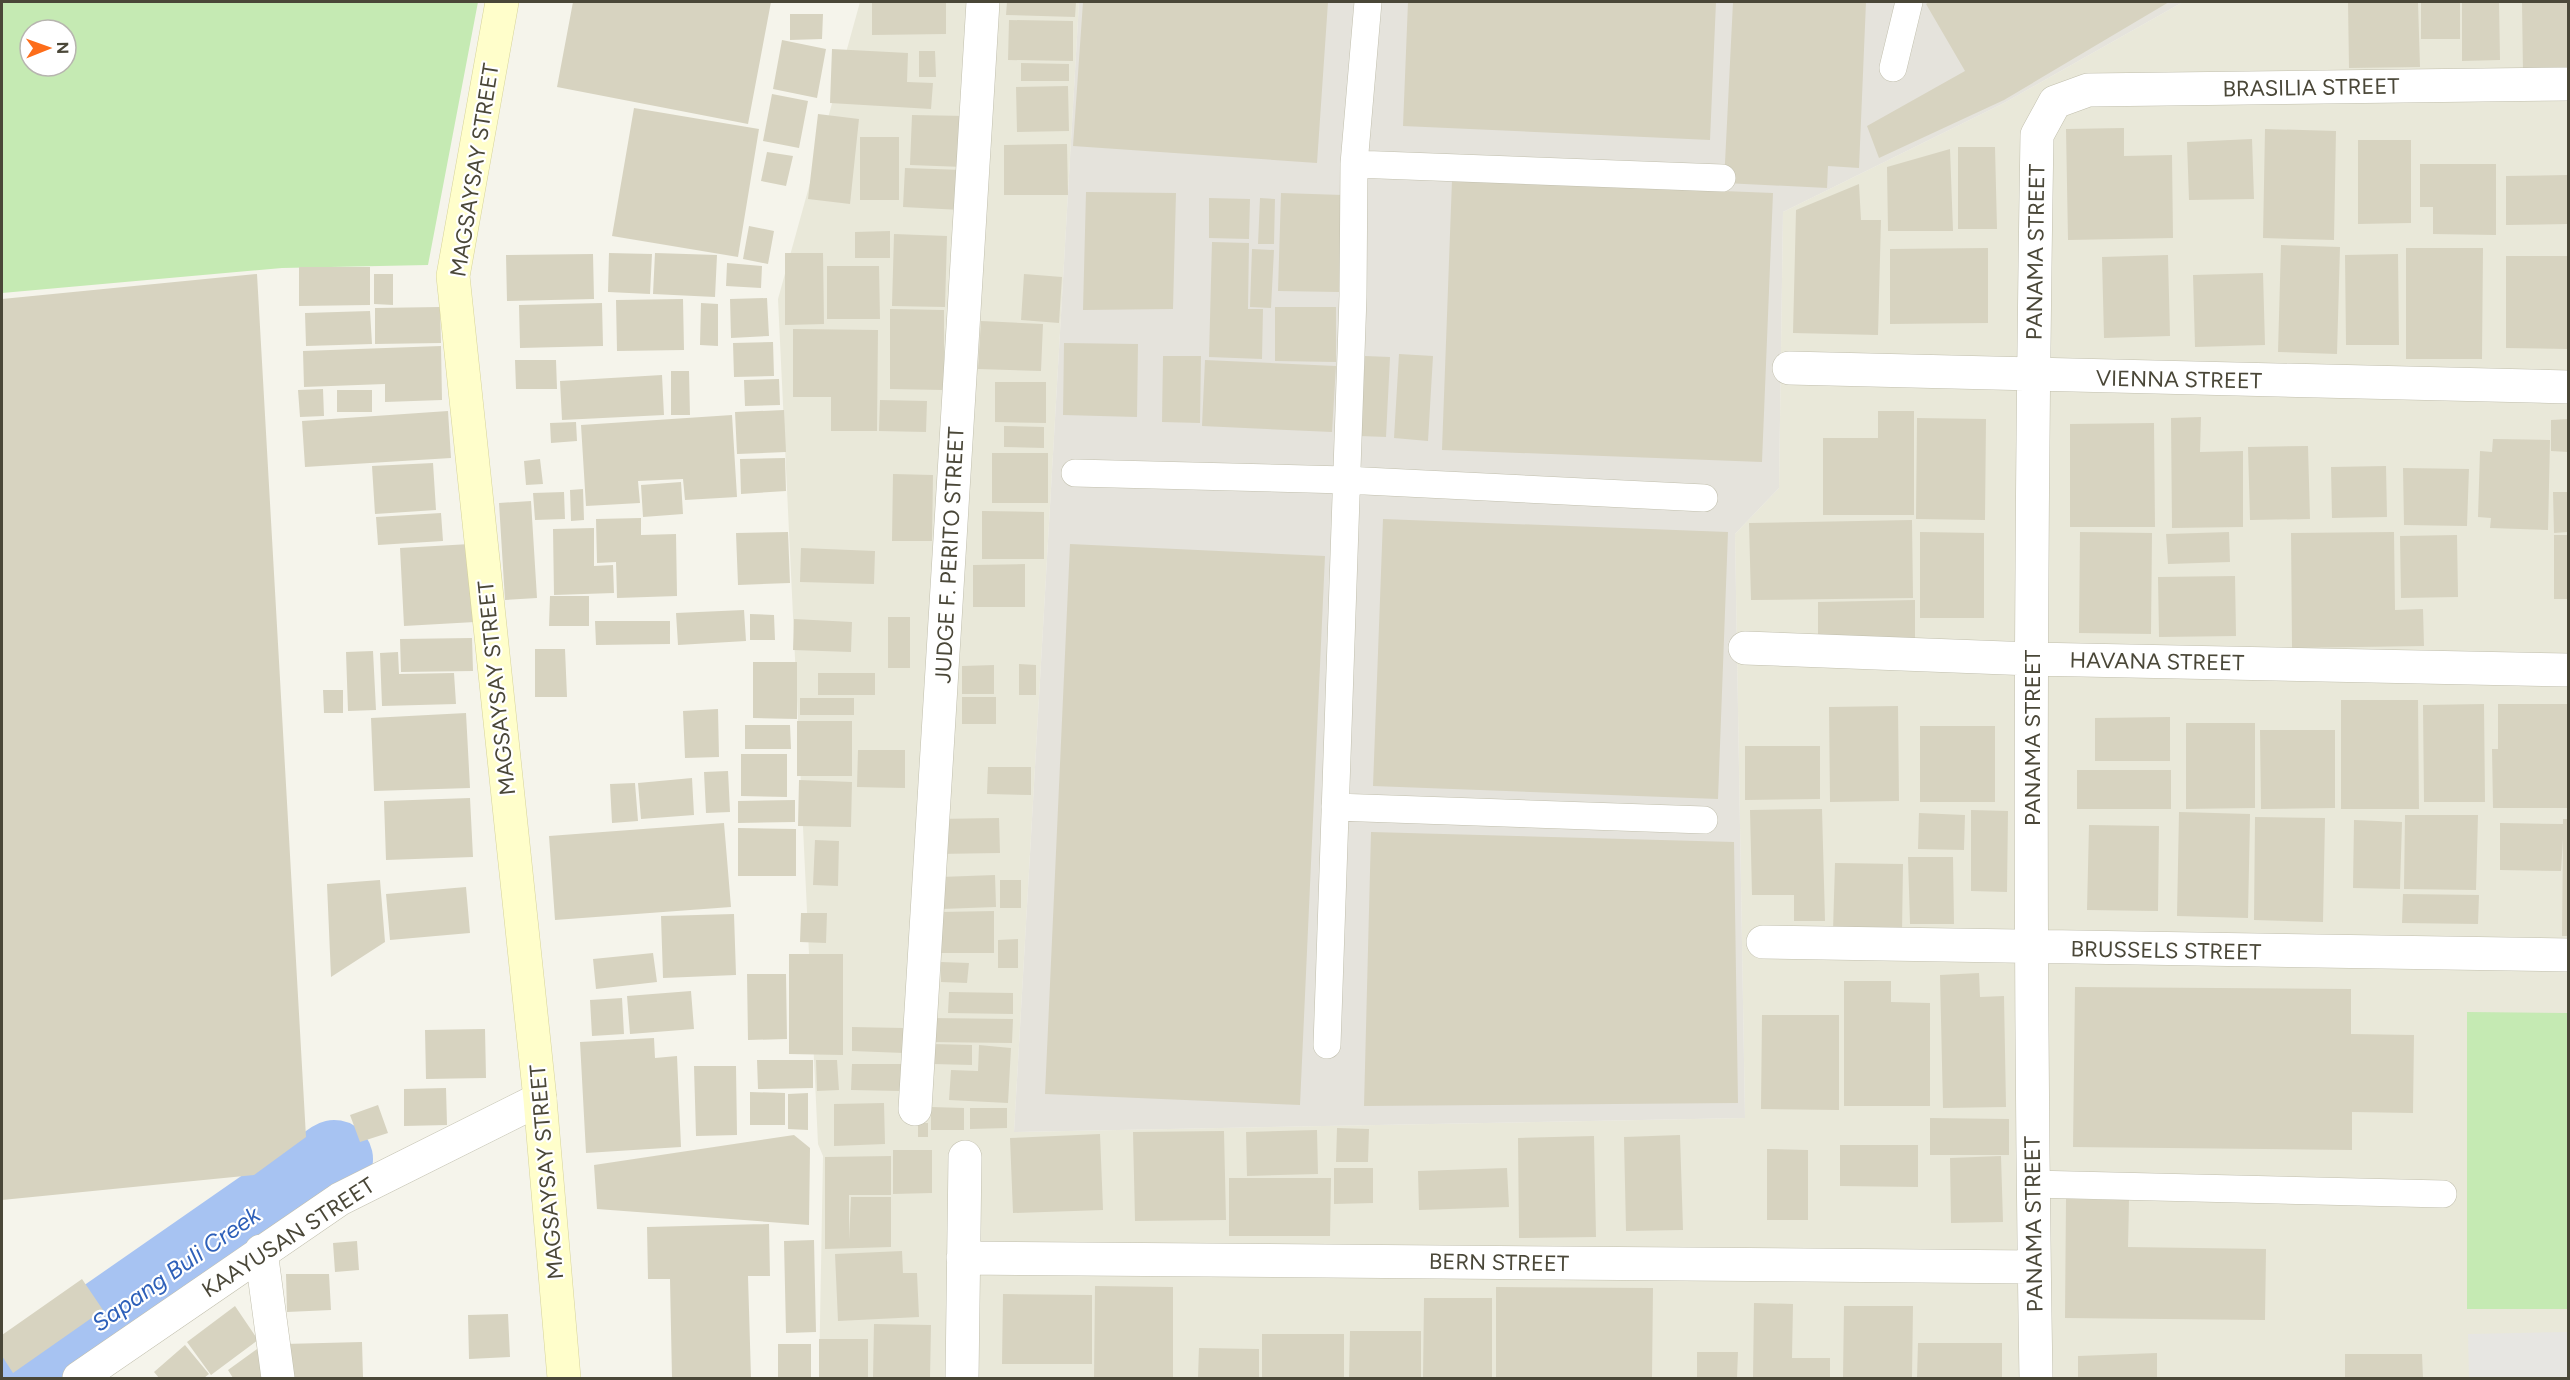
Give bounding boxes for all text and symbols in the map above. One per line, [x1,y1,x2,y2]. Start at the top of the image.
north arrow [18,18,78,78]
text: N [53,41,72,54]
street label: MAGSAYSAY STREET [444,61,505,279]
street label: BRASILIA STREET [2222,72,2400,103]
street label: PANAMA STREET [2020,164,2051,340]
street label: VIENNA STREET [2096,365,2262,394]
street label: JUDGE F. PERITO STREET [929,426,970,684]
street label: MAGSAYSAY STREET [472,579,521,797]
street label: HAVANA STREET [2069,646,2245,677]
street label: PANAMA STREET [2019,650,2046,826]
street label: BRUSSELS STREET [2070,935,2262,966]
street label: MAGSAYSAY STREET [524,1063,569,1281]
street label: PANAMA STREET [2018,1136,2049,1312]
street label: KAAYUSAN STREET [197,1172,380,1303]
water label: Sapang Buli Creek [86,1199,267,1337]
street label: BERN STREET [1429,1248,1569,1277]

